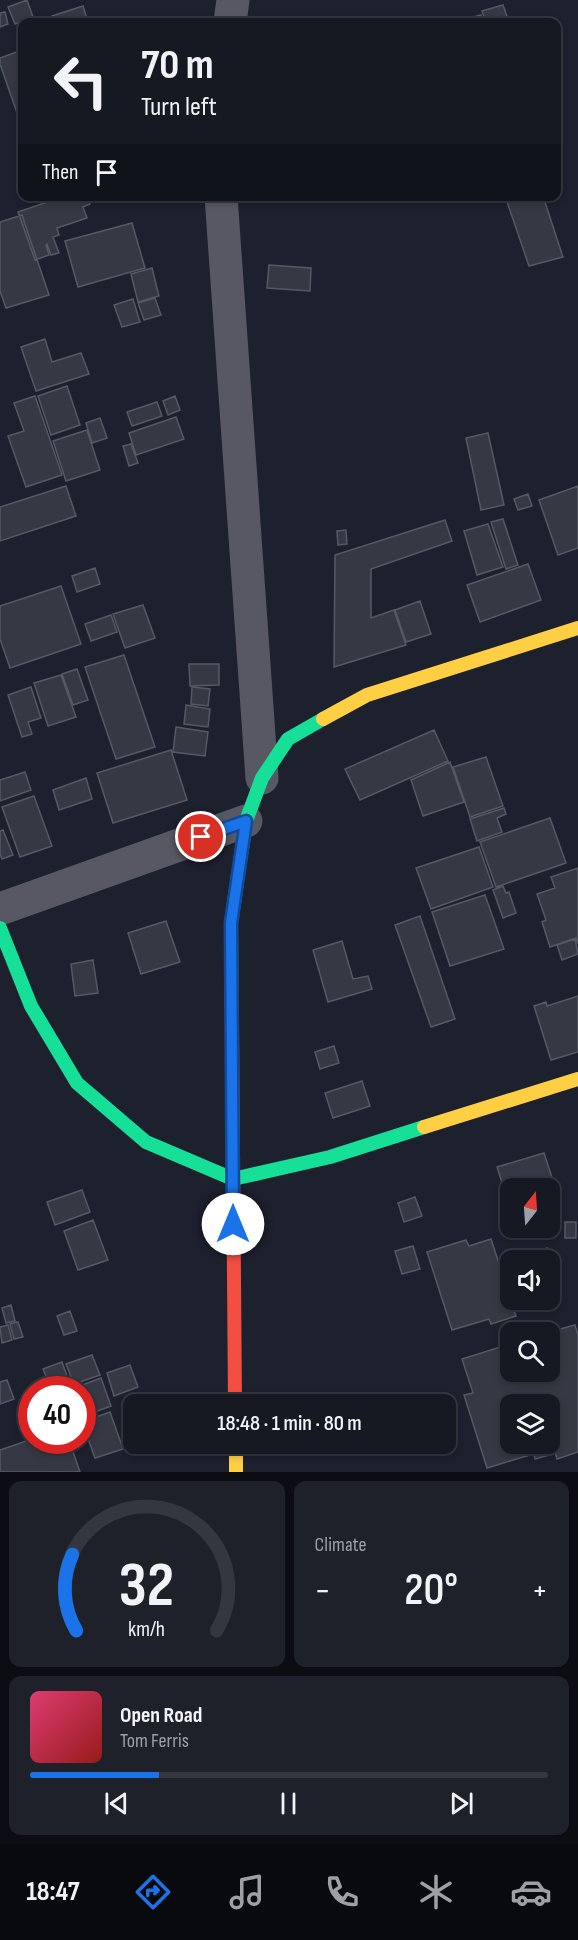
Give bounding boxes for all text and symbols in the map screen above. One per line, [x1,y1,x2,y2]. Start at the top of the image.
text: 70 m [141,40,214,91]
icon: left [42,42,120,120]
text: Turn left [141,91,217,123]
icon: arrive [90,156,123,189]
text: Then [42,159,78,186]
pin [175,811,226,862]
icon: arrive [184,820,217,853]
north arrow [500,1178,560,1238]
map controls [500,1178,560,1454]
position arrow [201,1192,265,1256]
button: sound [500,1250,560,1310]
button: search [500,1322,560,1382]
speed limit sign: 40 [18,1376,96,1454]
button: layers [500,1394,560,1454]
text: 18:48 · 1 min · 80 m [217,1410,362,1437]
text: Climate [315,1533,367,1557]
text: 32 [119,1549,174,1624]
text: 20° [404,1563,458,1618]
text: − [315,1571,331,1611]
text: + [532,1571,548,1611]
text: km/h [128,1617,165,1642]
text: Open Road [120,1702,202,1729]
text: Tom Ferris [120,1729,189,1753]
icon: previous [100,1787,133,1820]
icon: pause [272,1787,305,1820]
icon: next [445,1787,478,1820]
icon: directions [132,1871,174,1913]
icon: music [226,1871,268,1913]
icon: phone [321,1871,363,1913]
icon: climate [415,1871,457,1913]
icon: car [510,1871,552,1913]
text: 18:47 [26,1876,80,1908]

